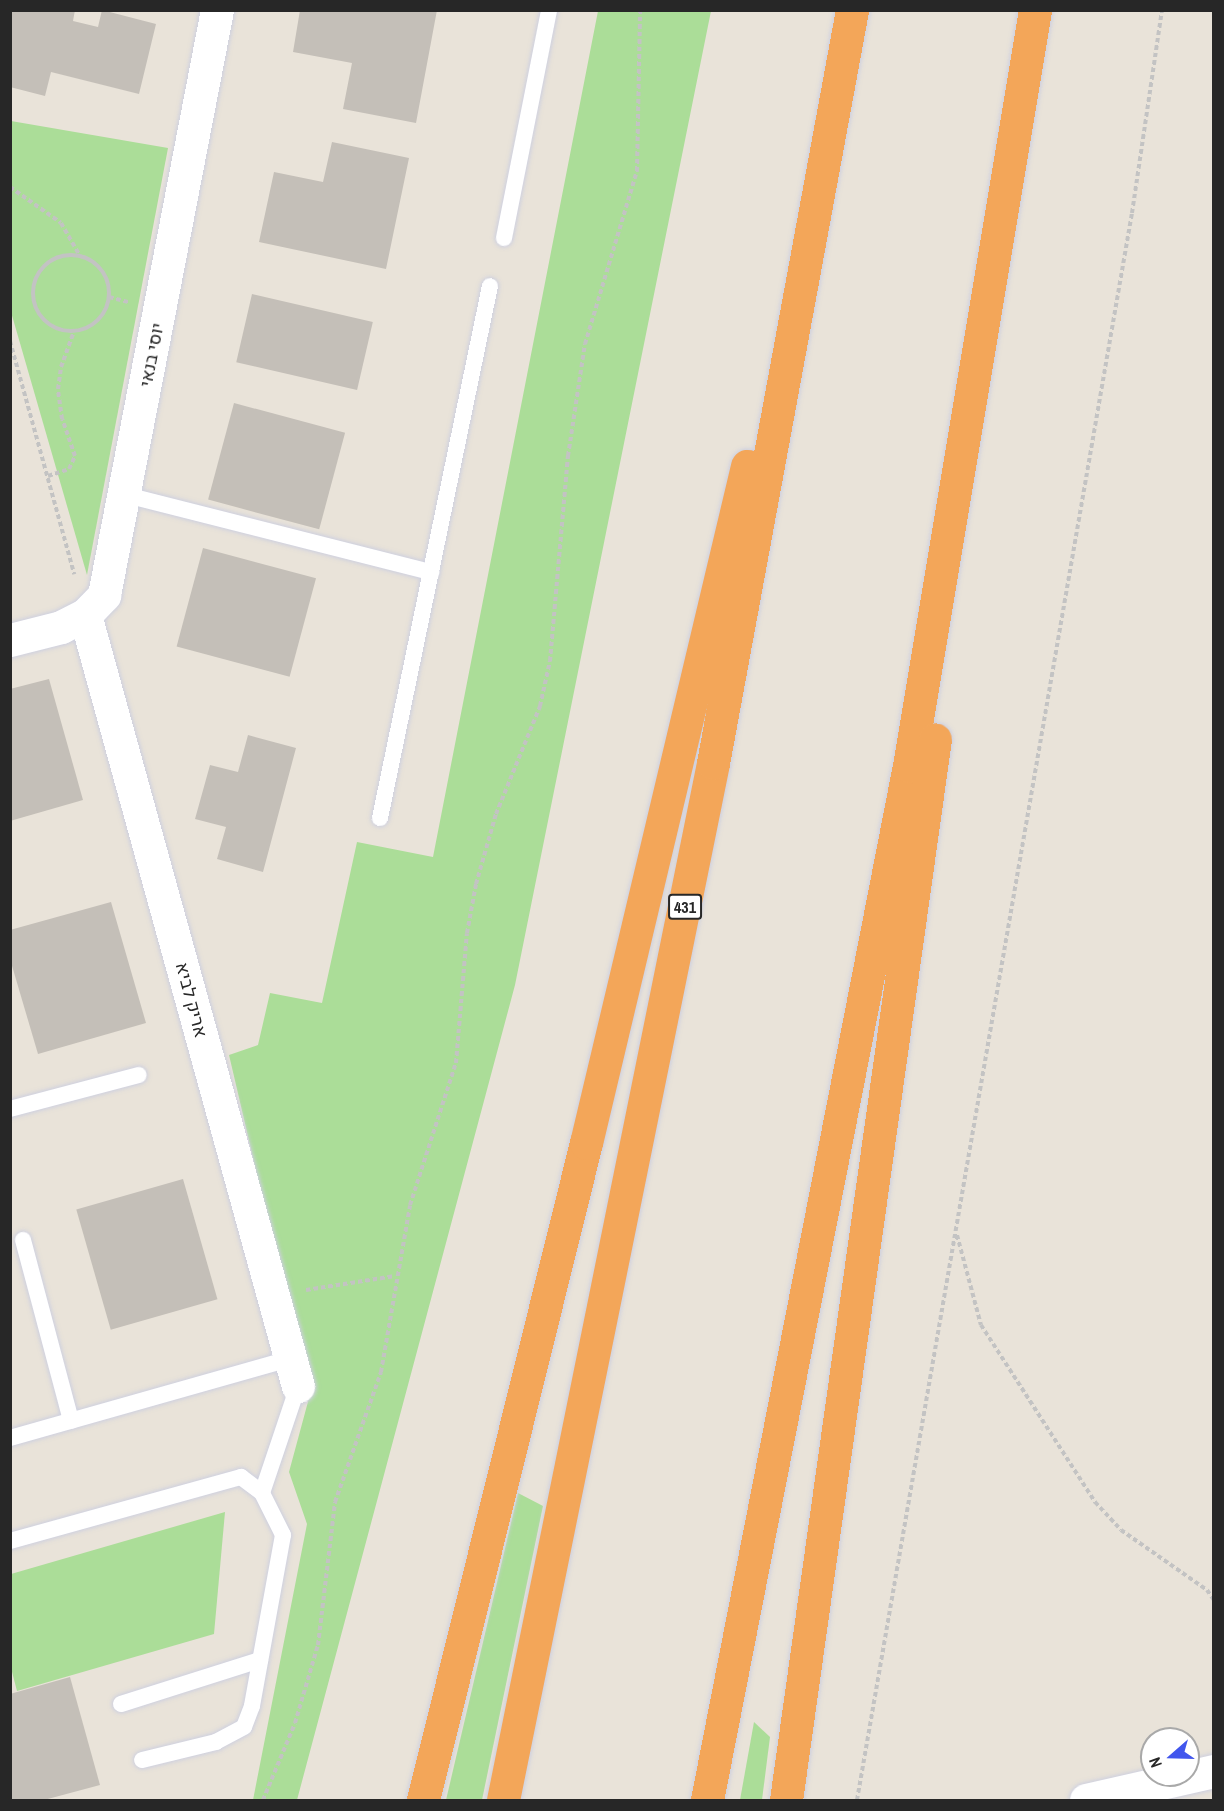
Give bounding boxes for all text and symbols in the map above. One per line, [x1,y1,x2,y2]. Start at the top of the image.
street label: יוסי בנאי [135,321,169,389]
road number: 431 [667,894,703,920]
street label: אריק לביא [171,960,211,1040]
north arrow [1140,1727,1200,1787]
text: N [1143,1754,1167,1771]

